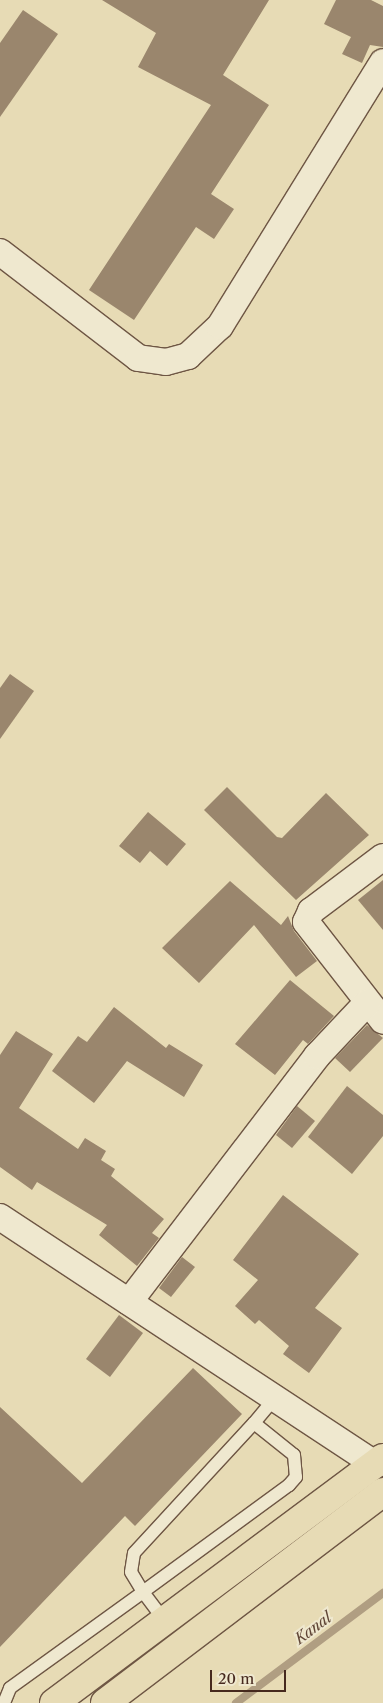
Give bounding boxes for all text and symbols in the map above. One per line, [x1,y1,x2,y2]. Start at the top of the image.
water label: Kanal [291,1608,335,1648]
scale bar [213,1660,289,1692]
text: 20 m [218,1669,254,1688]

